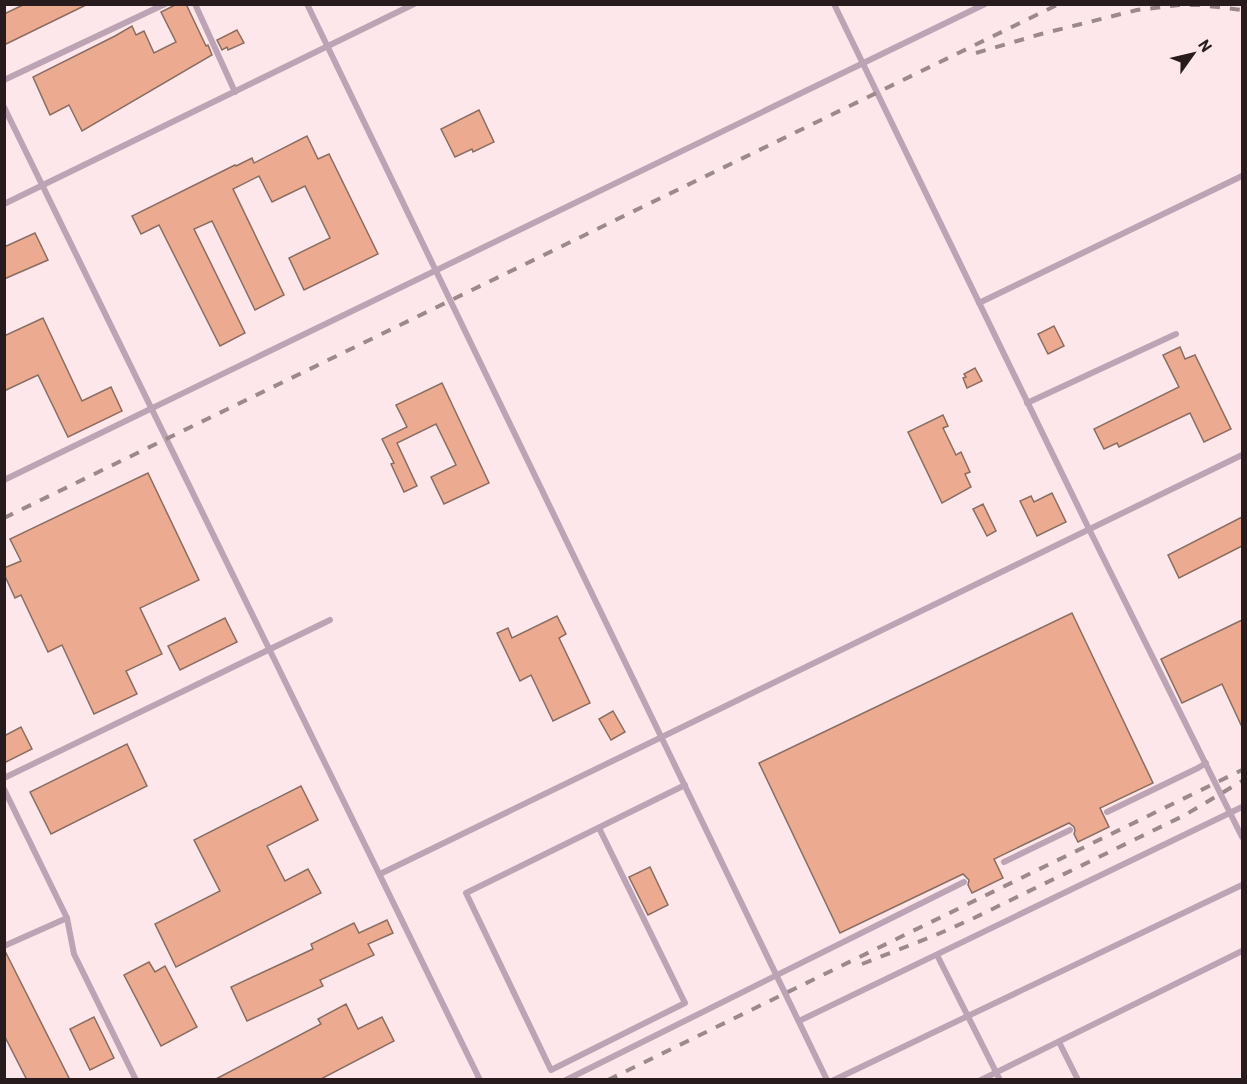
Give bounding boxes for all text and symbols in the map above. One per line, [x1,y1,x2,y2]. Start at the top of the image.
north arrow [1163,24,1223,84]
text: N [1195,36,1217,55]

